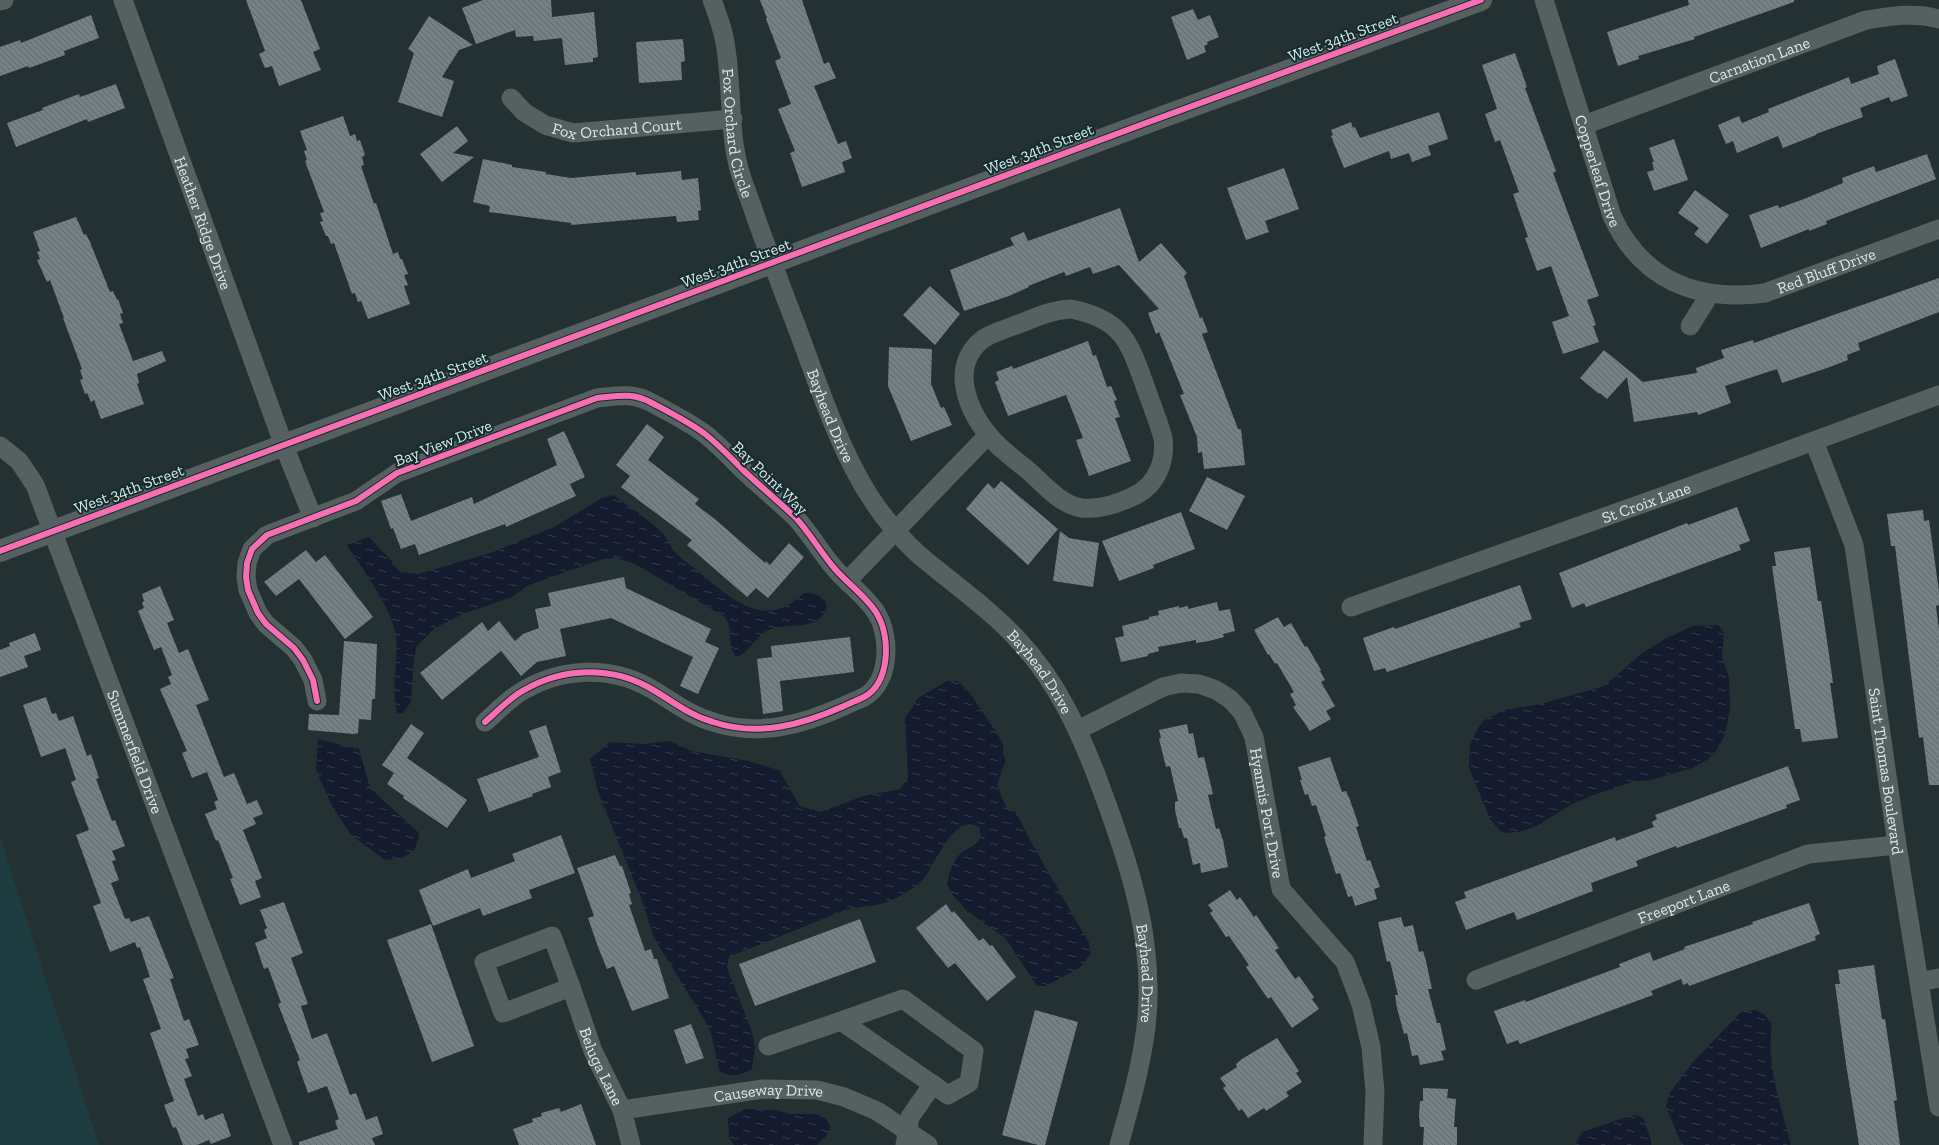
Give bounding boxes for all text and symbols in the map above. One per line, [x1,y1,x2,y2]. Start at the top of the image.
street label: West 34th Street [1286,8,1400,66]
street label: Carnation Lane [1706,32,1812,87]
street label: Fox Orchard Circle [719,68,758,200]
street label: Copperleaf Drive [1571,112,1625,230]
street label: Fox Orchard Court [550,114,683,143]
street label: West 34th Street [982,119,1096,179]
street label: Heather Ridge Drive [171,154,236,292]
street label: West 34th Street [679,234,793,292]
street label: Red Bluff Drive [1774,244,1878,297]
street label: West 34th Street [376,347,490,405]
street label: Bayhead Drive [803,366,859,465]
street label: Bay View Drive [392,416,494,470]
street label: Bay Point Way [728,437,812,519]
street label: West 34th Street [72,460,186,518]
street label: St Croix Lane [1599,478,1693,527]
street label: Bayhead Drive [1004,625,1077,717]
street label: Summerfield Drive [103,687,167,816]
street label: Saint Thomas Boulevard [1865,687,1908,856]
street label: Hyannis Port Drive [1247,746,1288,880]
street label: Freeport Lane [1635,875,1732,927]
street label: Bayhead Drive [1133,922,1158,1024]
street label: Beluga Lane [576,1025,628,1108]
street label: Causeway Drive [712,1079,826,1106]

